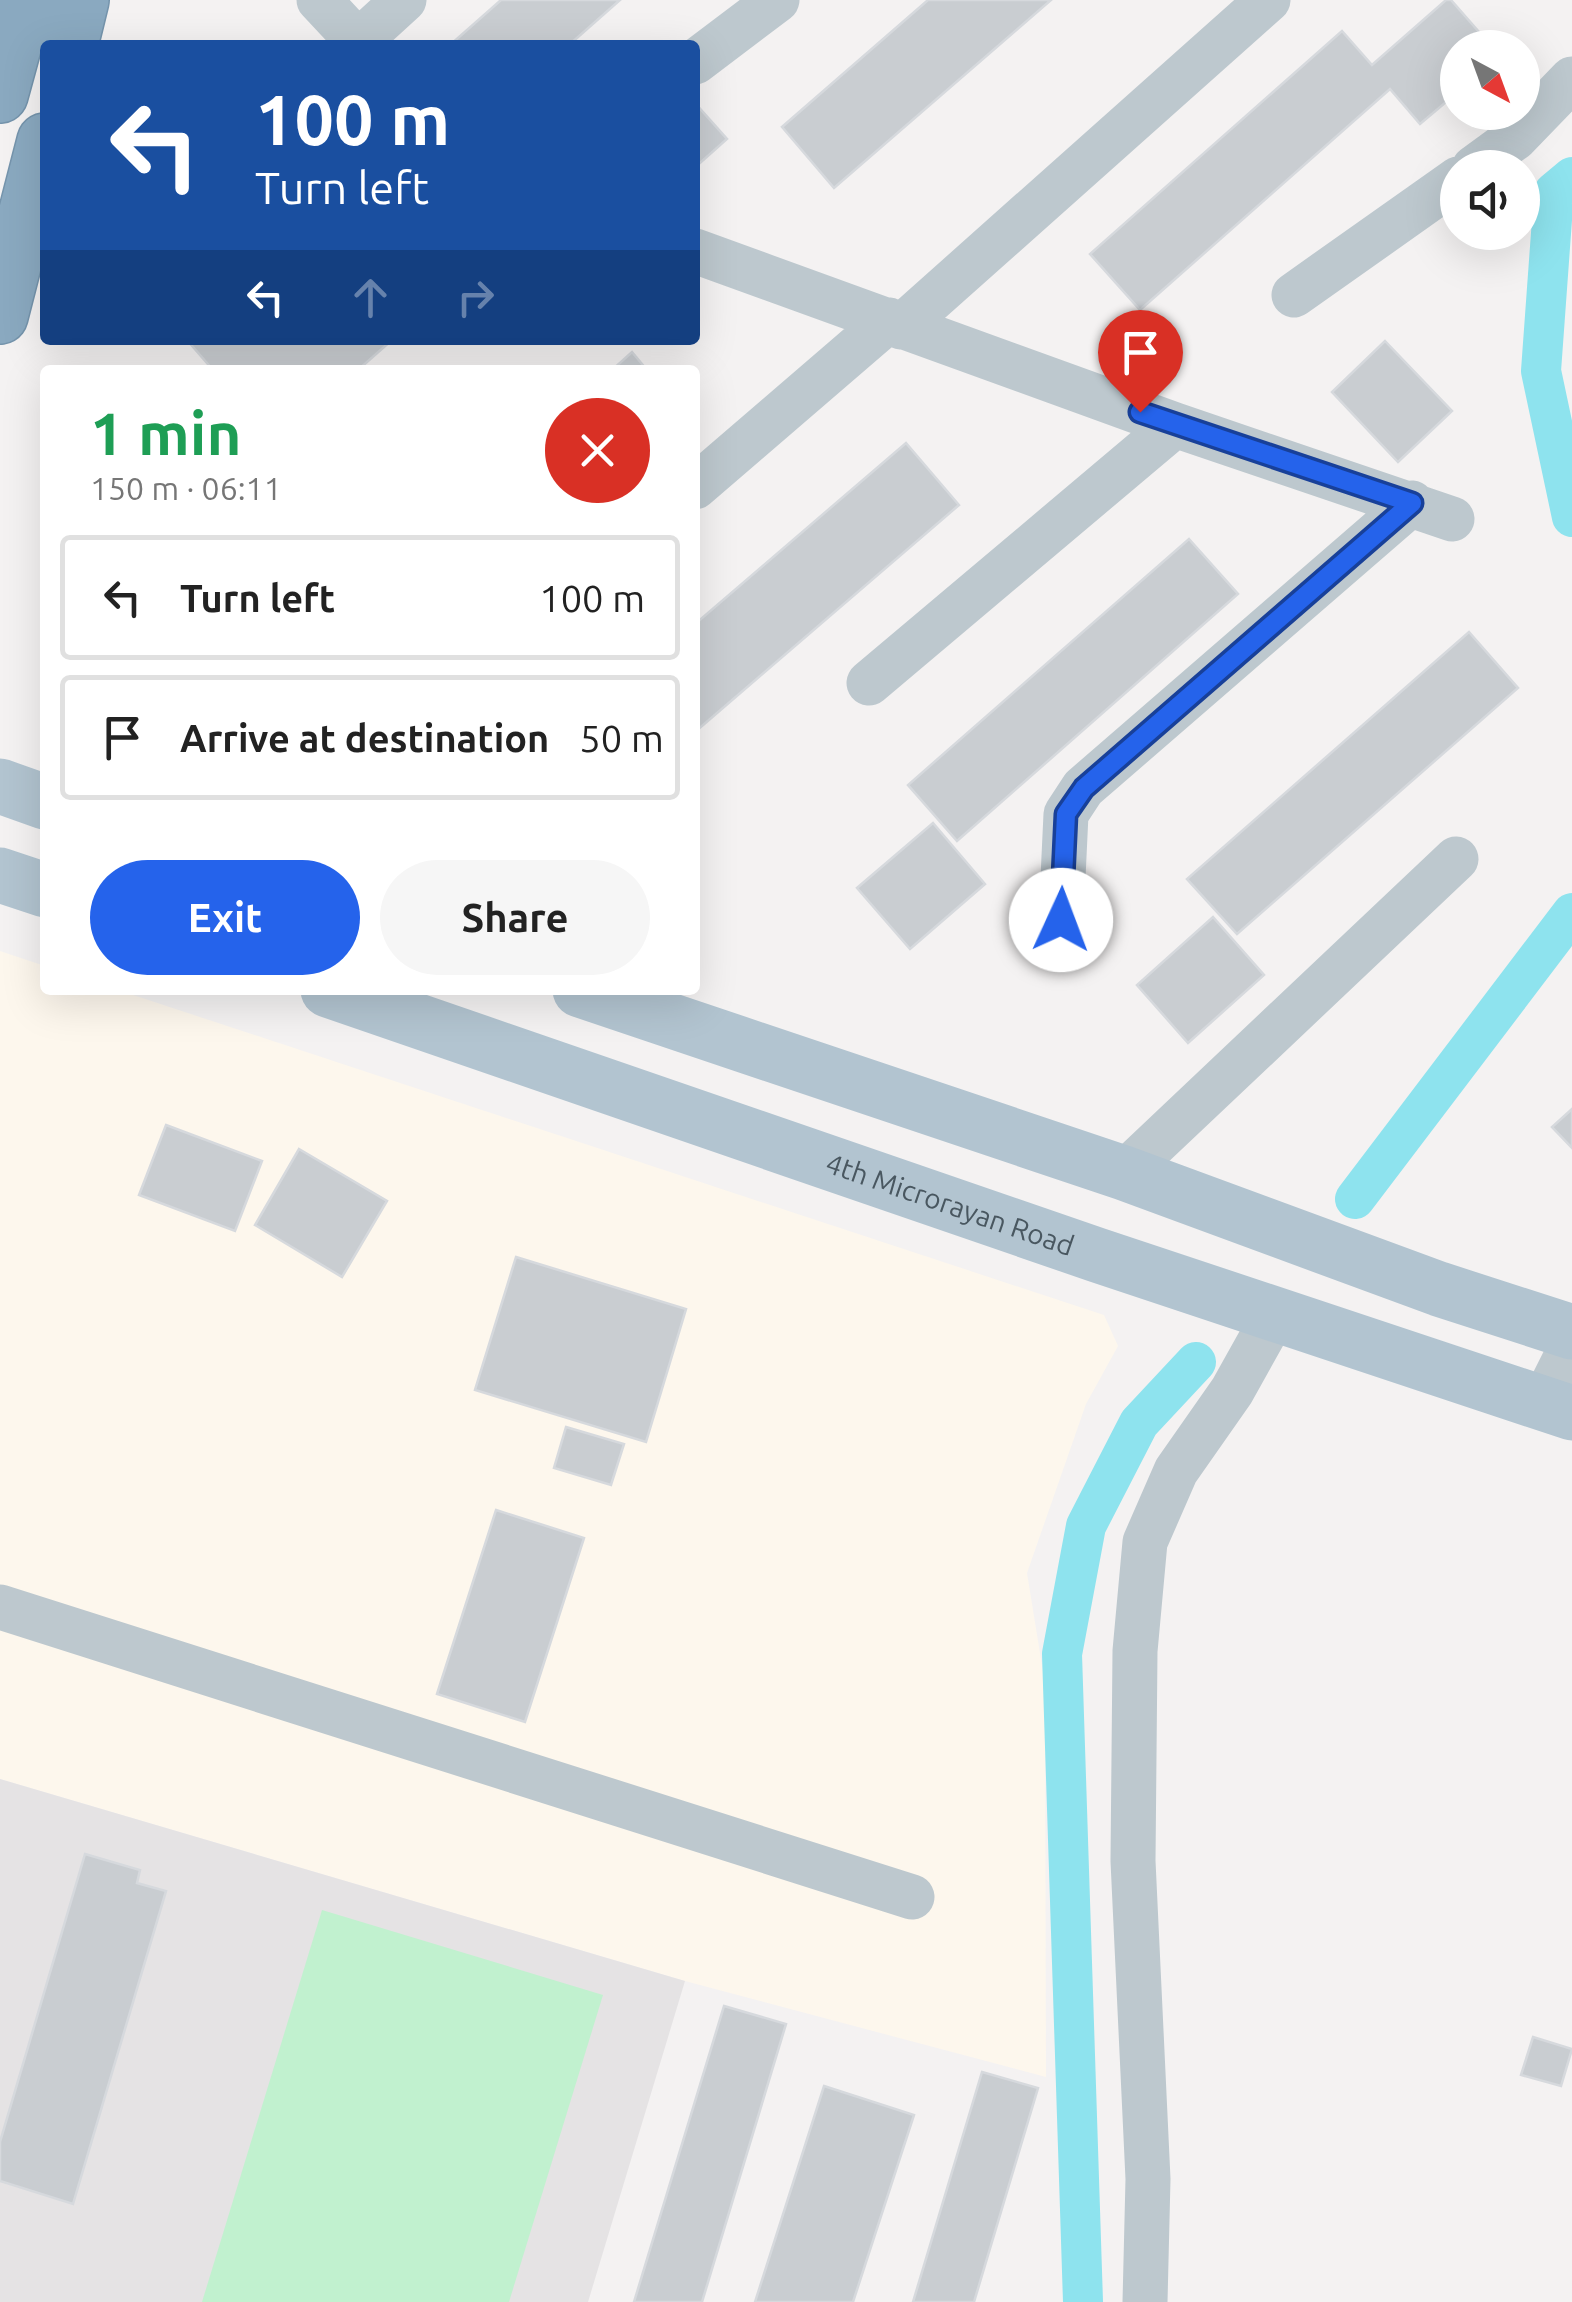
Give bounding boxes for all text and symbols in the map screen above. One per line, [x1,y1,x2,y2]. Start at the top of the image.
north arrow [1440,30,1540,130]
map controls [1440,30,1540,250]
icon: left [90,80,220,210]
text: 100 m [255,80,450,158]
button: sound [1440,150,1540,250]
text: Turn left [255,162,429,213]
icon: left [238,270,293,325]
icon: ahead [343,270,398,325]
icon: right [448,270,503,325]
pin [1098,310,1183,413]
icon: arrive [1113,325,1168,380]
button: close [545,398,650,503]
text: 1 min [90,399,242,466]
text: 150 m · 06:11 [90,470,282,506]
icon: left [95,570,150,625]
text: Turn left [180,577,335,619]
text: 100 m [539,577,645,619]
icon: arrive [95,710,150,765]
text: Arrive at destination [180,717,549,759]
text: 50 m [579,717,664,759]
button: Exit [90,860,360,975]
button: Share [380,860,650,975]
position arrow [1009,868,1113,972]
street label: 4th Microrayan Road [822,1147,1078,1261]

